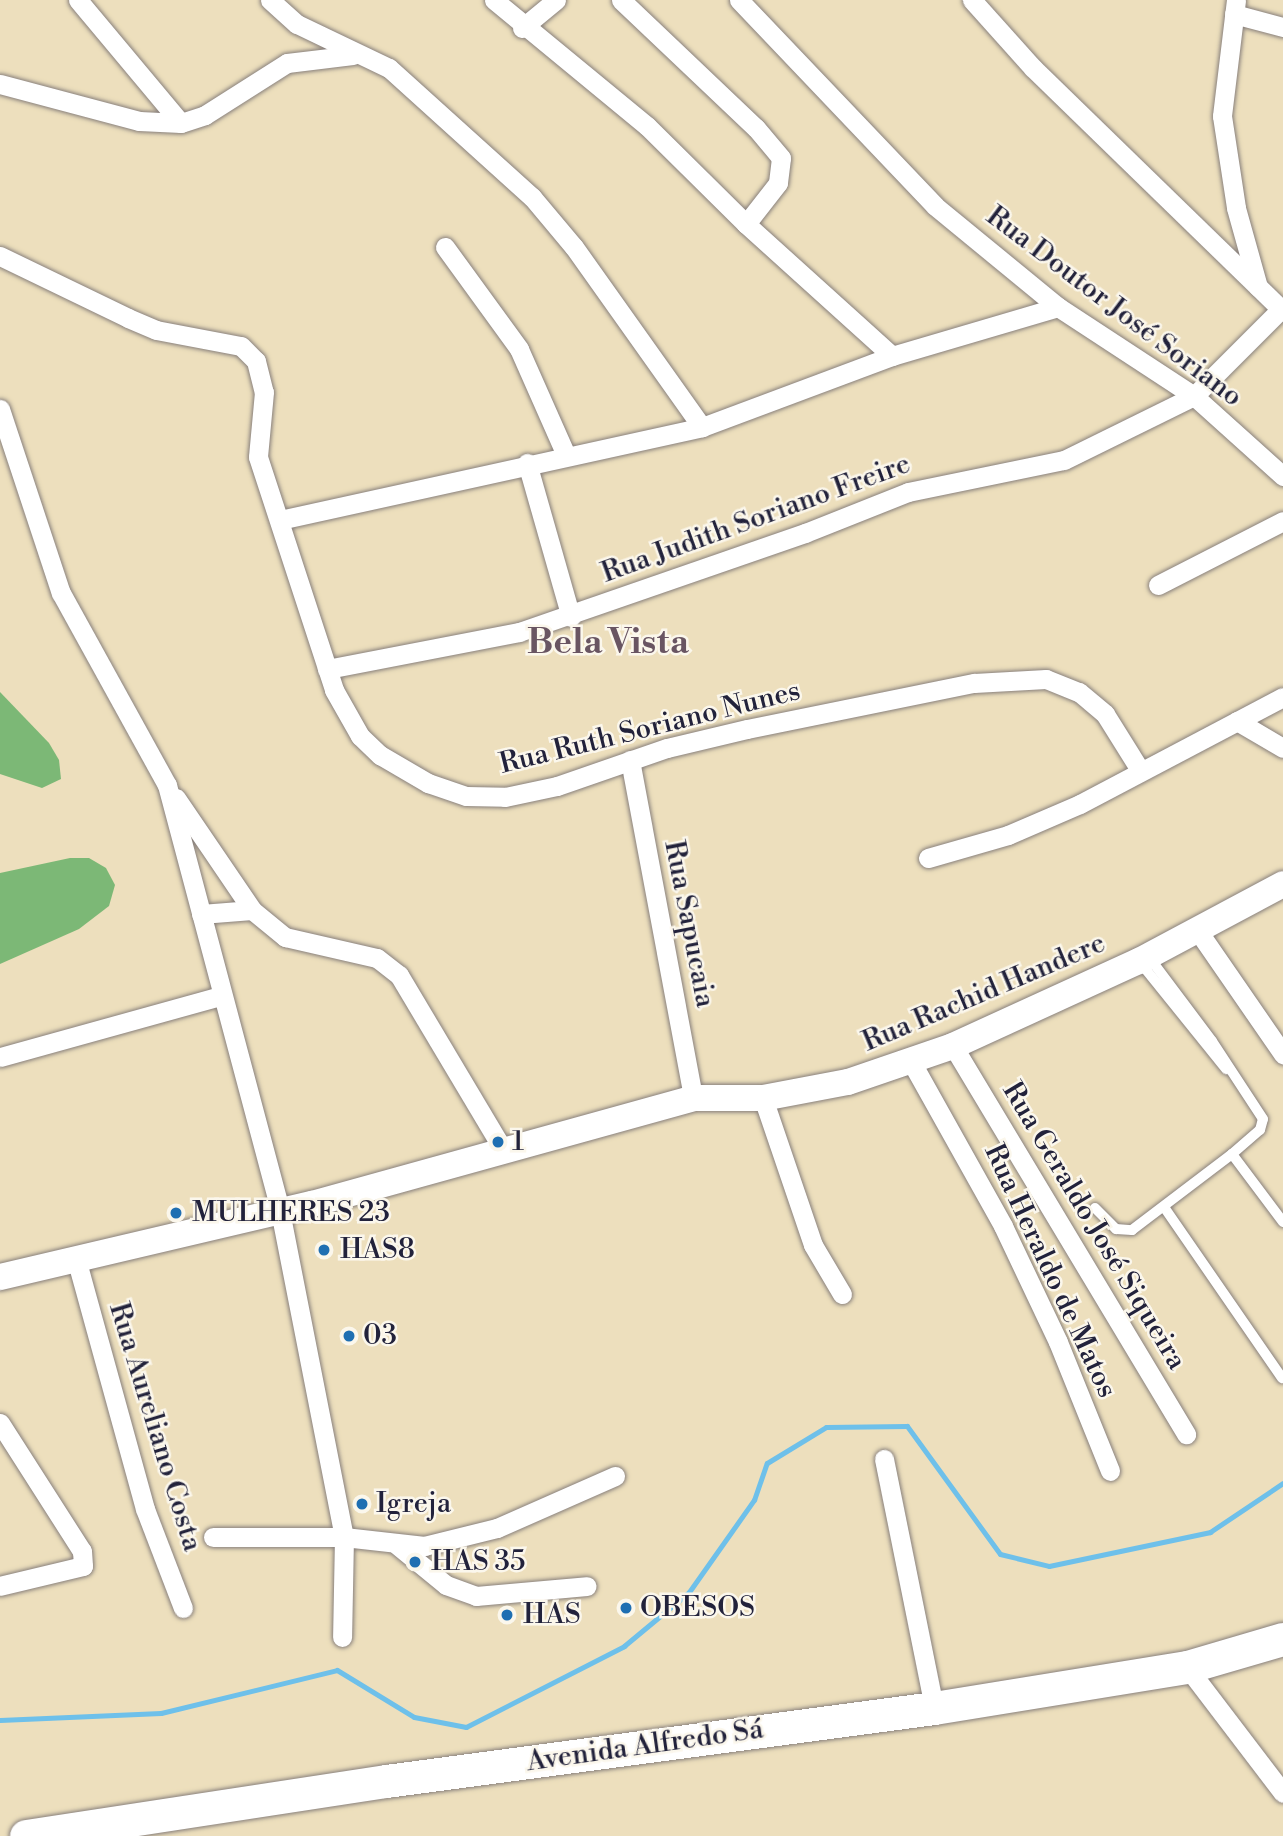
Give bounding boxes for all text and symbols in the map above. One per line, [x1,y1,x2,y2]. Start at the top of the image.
street label: Rua Doutor José Soriano [979,200,1249,414]
street label: Rua Judith Soriano Freire [597,447,915,591]
district label: Bela Vista [527,622,689,664]
street label: Rua Ruth Soriano Nunes [496,674,804,782]
street label: Rua Sapucaia [656,838,722,1010]
street label: Rua Rachid Handere [858,927,1110,1059]
street label: Rua Geraldo José Siqueira [995,1076,1193,1376]
place label: 1 [512,1125,524,1159]
marker: 1 [490,1134,506,1150]
street label: Rua Heraldo de Matos [976,1139,1124,1403]
place label: MULHERES 23 [192,1196,390,1230]
marker: MULHERES 23 [166,1203,186,1223]
place label: HAS8 [340,1233,415,1267]
marker: HAS8 [314,1240,334,1260]
street label: Rua Aureliano Costa [101,1299,209,1555]
place label: 03 [363,1319,397,1353]
marker: 03 [341,1328,357,1344]
place label: Igreja [376,1487,451,1521]
marker: Igreja [354,1496,370,1512]
place label: HAS 35 [431,1545,525,1579]
marker: HAS 35 [405,1552,425,1572]
place label: OBESOS [640,1591,755,1625]
place label: HAS [523,1598,581,1632]
marker: OBESOS [618,1600,634,1616]
marker: HAS [497,1605,517,1625]
street label: Avenida Alfredo Sá [525,1713,765,1779]

